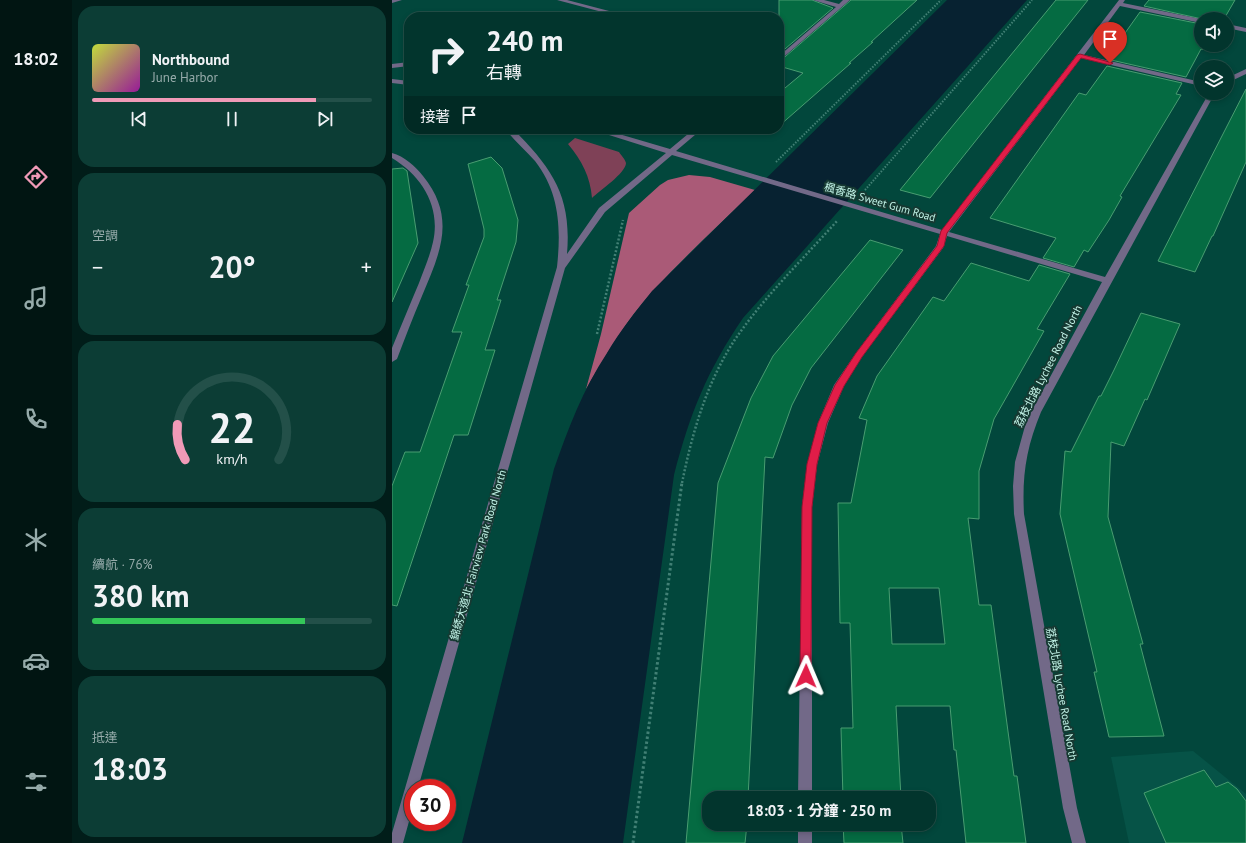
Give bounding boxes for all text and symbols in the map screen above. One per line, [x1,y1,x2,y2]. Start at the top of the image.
map controls [1194,12,1234,100]
button: sound [1194,12,1234,52]
text: 240 m [486,22,563,59]
pin [1093,22,1127,63]
icon: right [420,28,472,80]
icon: arrive [1099,28,1121,50]
text: 18:02 [13,47,59,70]
text: Northbound [152,50,229,69]
button: layers [1194,60,1234,100]
text: 右轉 [486,61,522,84]
text: June Harbor [152,69,218,86]
icon: arrive [458,104,480,126]
text: 接著 [420,107,450,126]
icon: previous [128,108,150,130]
icon: pause [221,108,243,130]
icon: next [314,108,336,130]
icon: directions [22,163,50,191]
street label: 楓香路 Sweet Gum Road [823,179,937,225]
text: 空調 [92,227,118,244]
text: 20° [208,247,256,286]
text: − [92,253,103,281]
text: + [361,253,372,281]
icon: music [22,284,50,312]
street label: 荔枝北路 Lychee Road North [1011,303,1085,429]
text: 22 [208,400,256,453]
icon: phone [22,405,50,433]
text: km/h [216,448,248,467]
street label: 錦綉大道北 Fairview Park Road North [447,468,509,642]
icon: climate [22,526,50,554]
text: 續航 · 76% [92,556,153,573]
text: 380 km [92,576,190,615]
street label: 荔枝北路 Lychee Road North [1043,626,1081,762]
icon: car [22,647,50,675]
position arrow [785,655,827,697]
text: 抵達 [92,729,118,746]
text: 18:03 [92,749,168,788]
icon: filters [22,768,50,796]
speed limit sign: 30 [404,779,456,831]
text: 18:03 · 1 分鐘 · 250 m [747,801,891,820]

